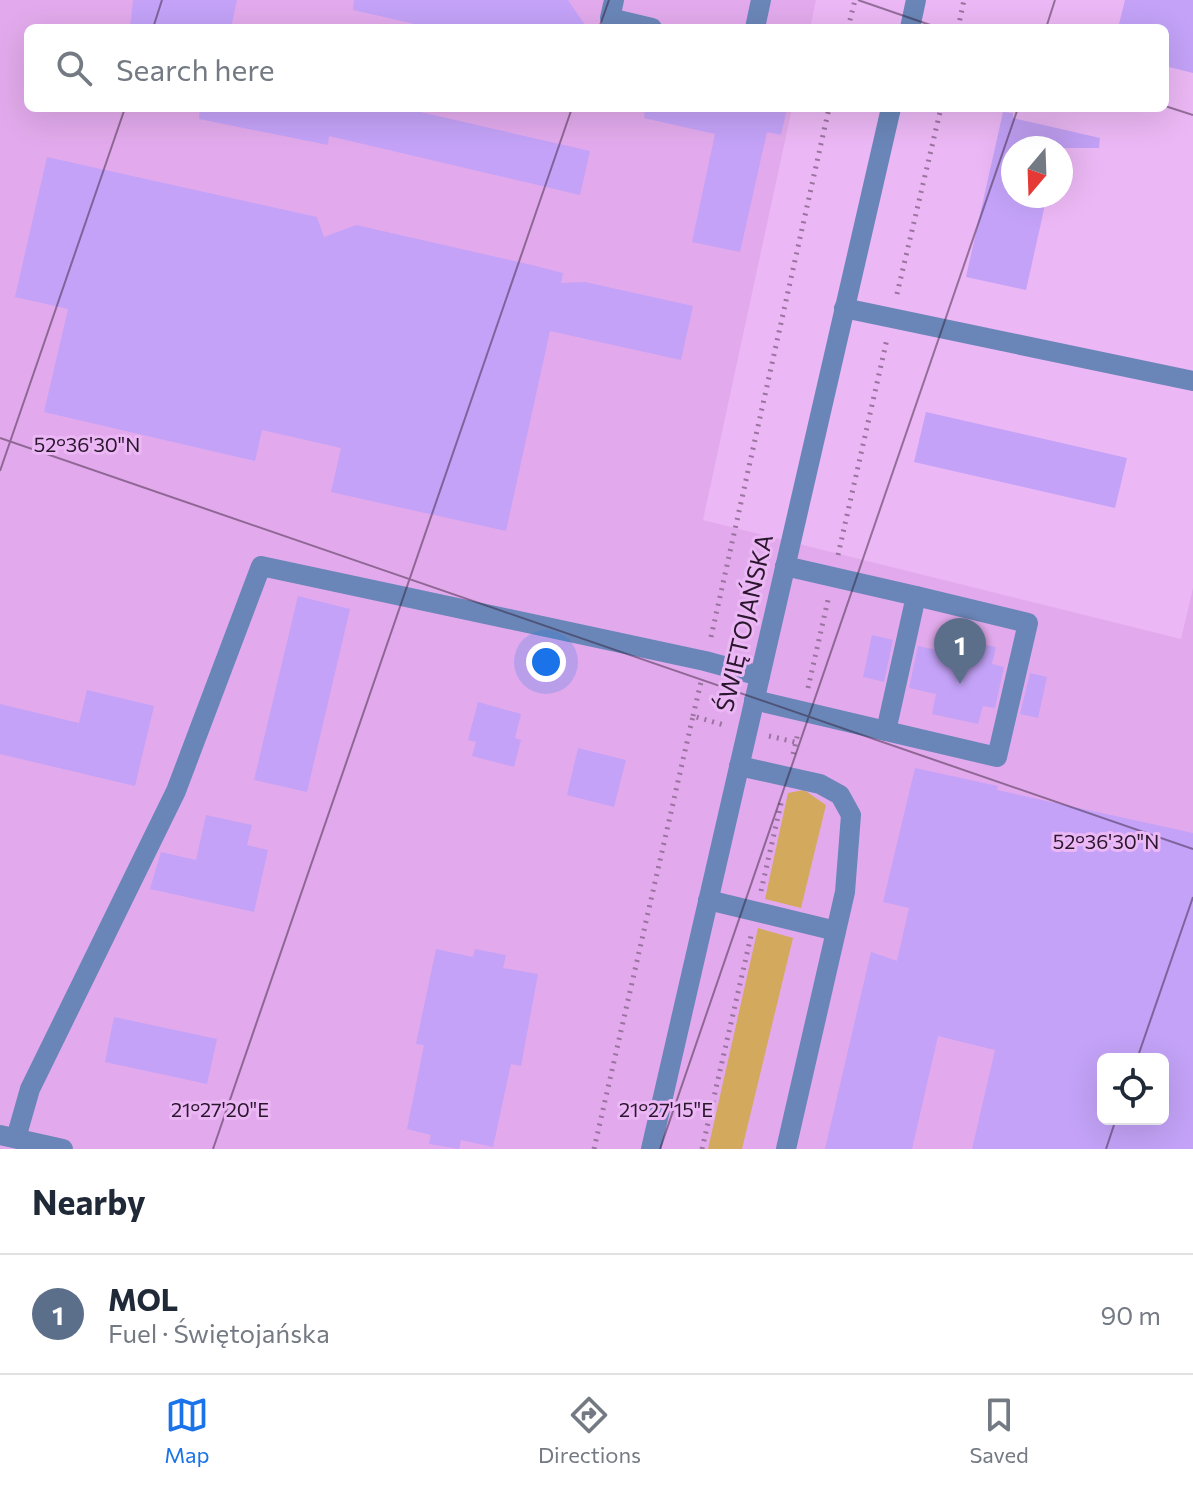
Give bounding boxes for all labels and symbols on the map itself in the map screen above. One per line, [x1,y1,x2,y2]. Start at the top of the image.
north arrow [1001,136,1073,208]
text: 52°36'30"N [34,432,140,456]
street label: ŚWIĘTOJAŃSKA [709,531,778,714]
pin: 1 [934,618,986,684]
your location [526,642,566,682]
text: 52°36'30"N [1053,829,1159,853]
text: 21°27'20"E [171,1097,269,1121]
text: 21°27'15"E [619,1097,713,1121]

